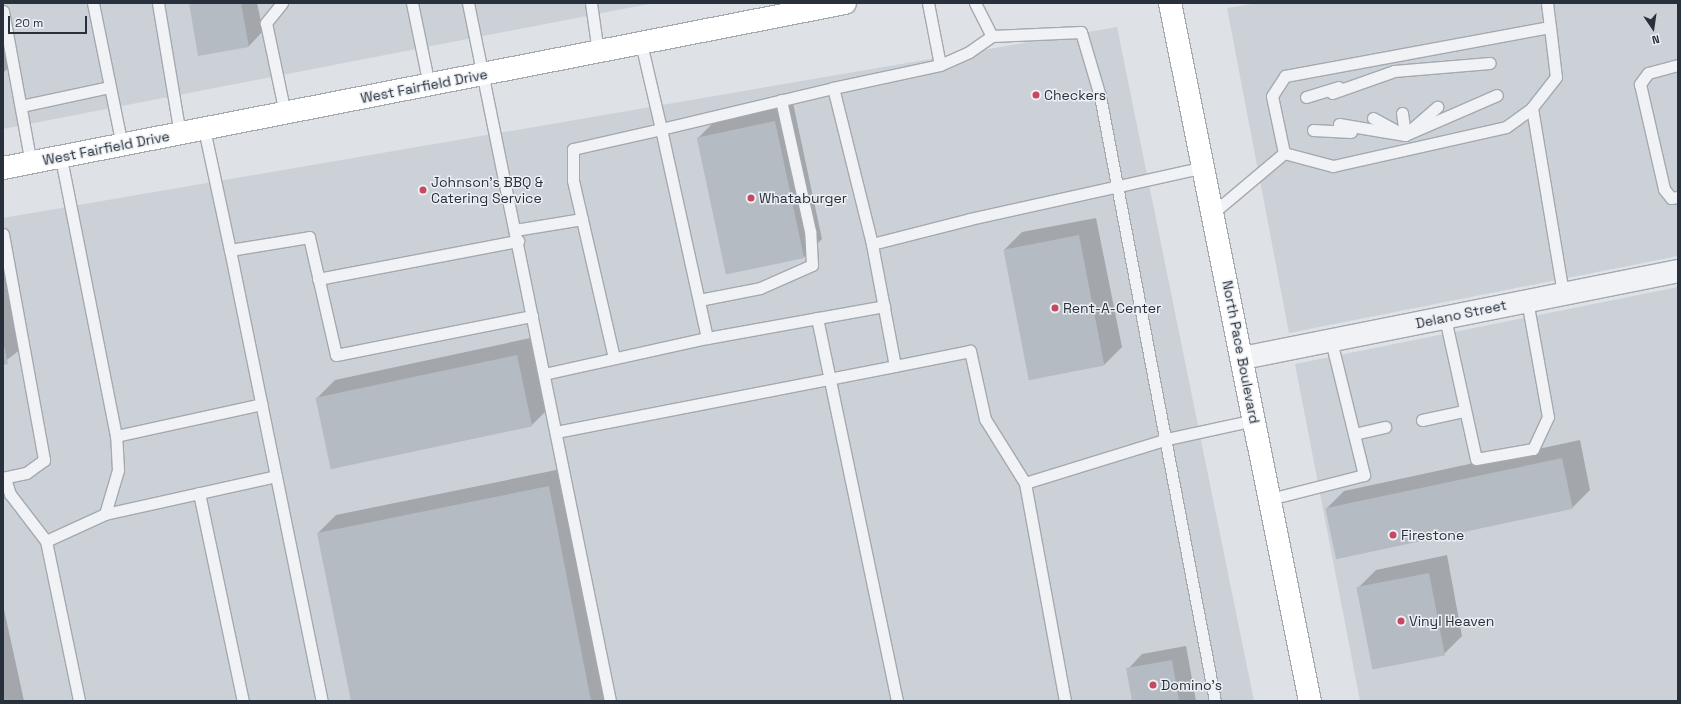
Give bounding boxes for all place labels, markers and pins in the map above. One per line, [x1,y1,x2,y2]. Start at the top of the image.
place label: Checkers [1044,87,1106,103]
marker: Checkers [1031,90,1041,100]
place label: Johnson's BBQ & Catering Service [431,174,543,206]
marker: Johnson's BBQ & Catering Service [418,185,428,195]
place label: Whataburger [759,190,847,206]
marker: Whataburger [746,193,756,203]
place label: Rent-A-Center [1063,300,1161,316]
marker: Rent-A-Center [1050,303,1060,313]
place label: Firestone [1401,527,1464,543]
marker: Firestone [1388,530,1398,540]
place label: Vinyl Heaven [1409,613,1494,629]
marker: Vinyl Heaven [1396,616,1406,626]
place label: Domino's [1161,677,1222,693]
marker: Domino's [1148,680,1158,690]

